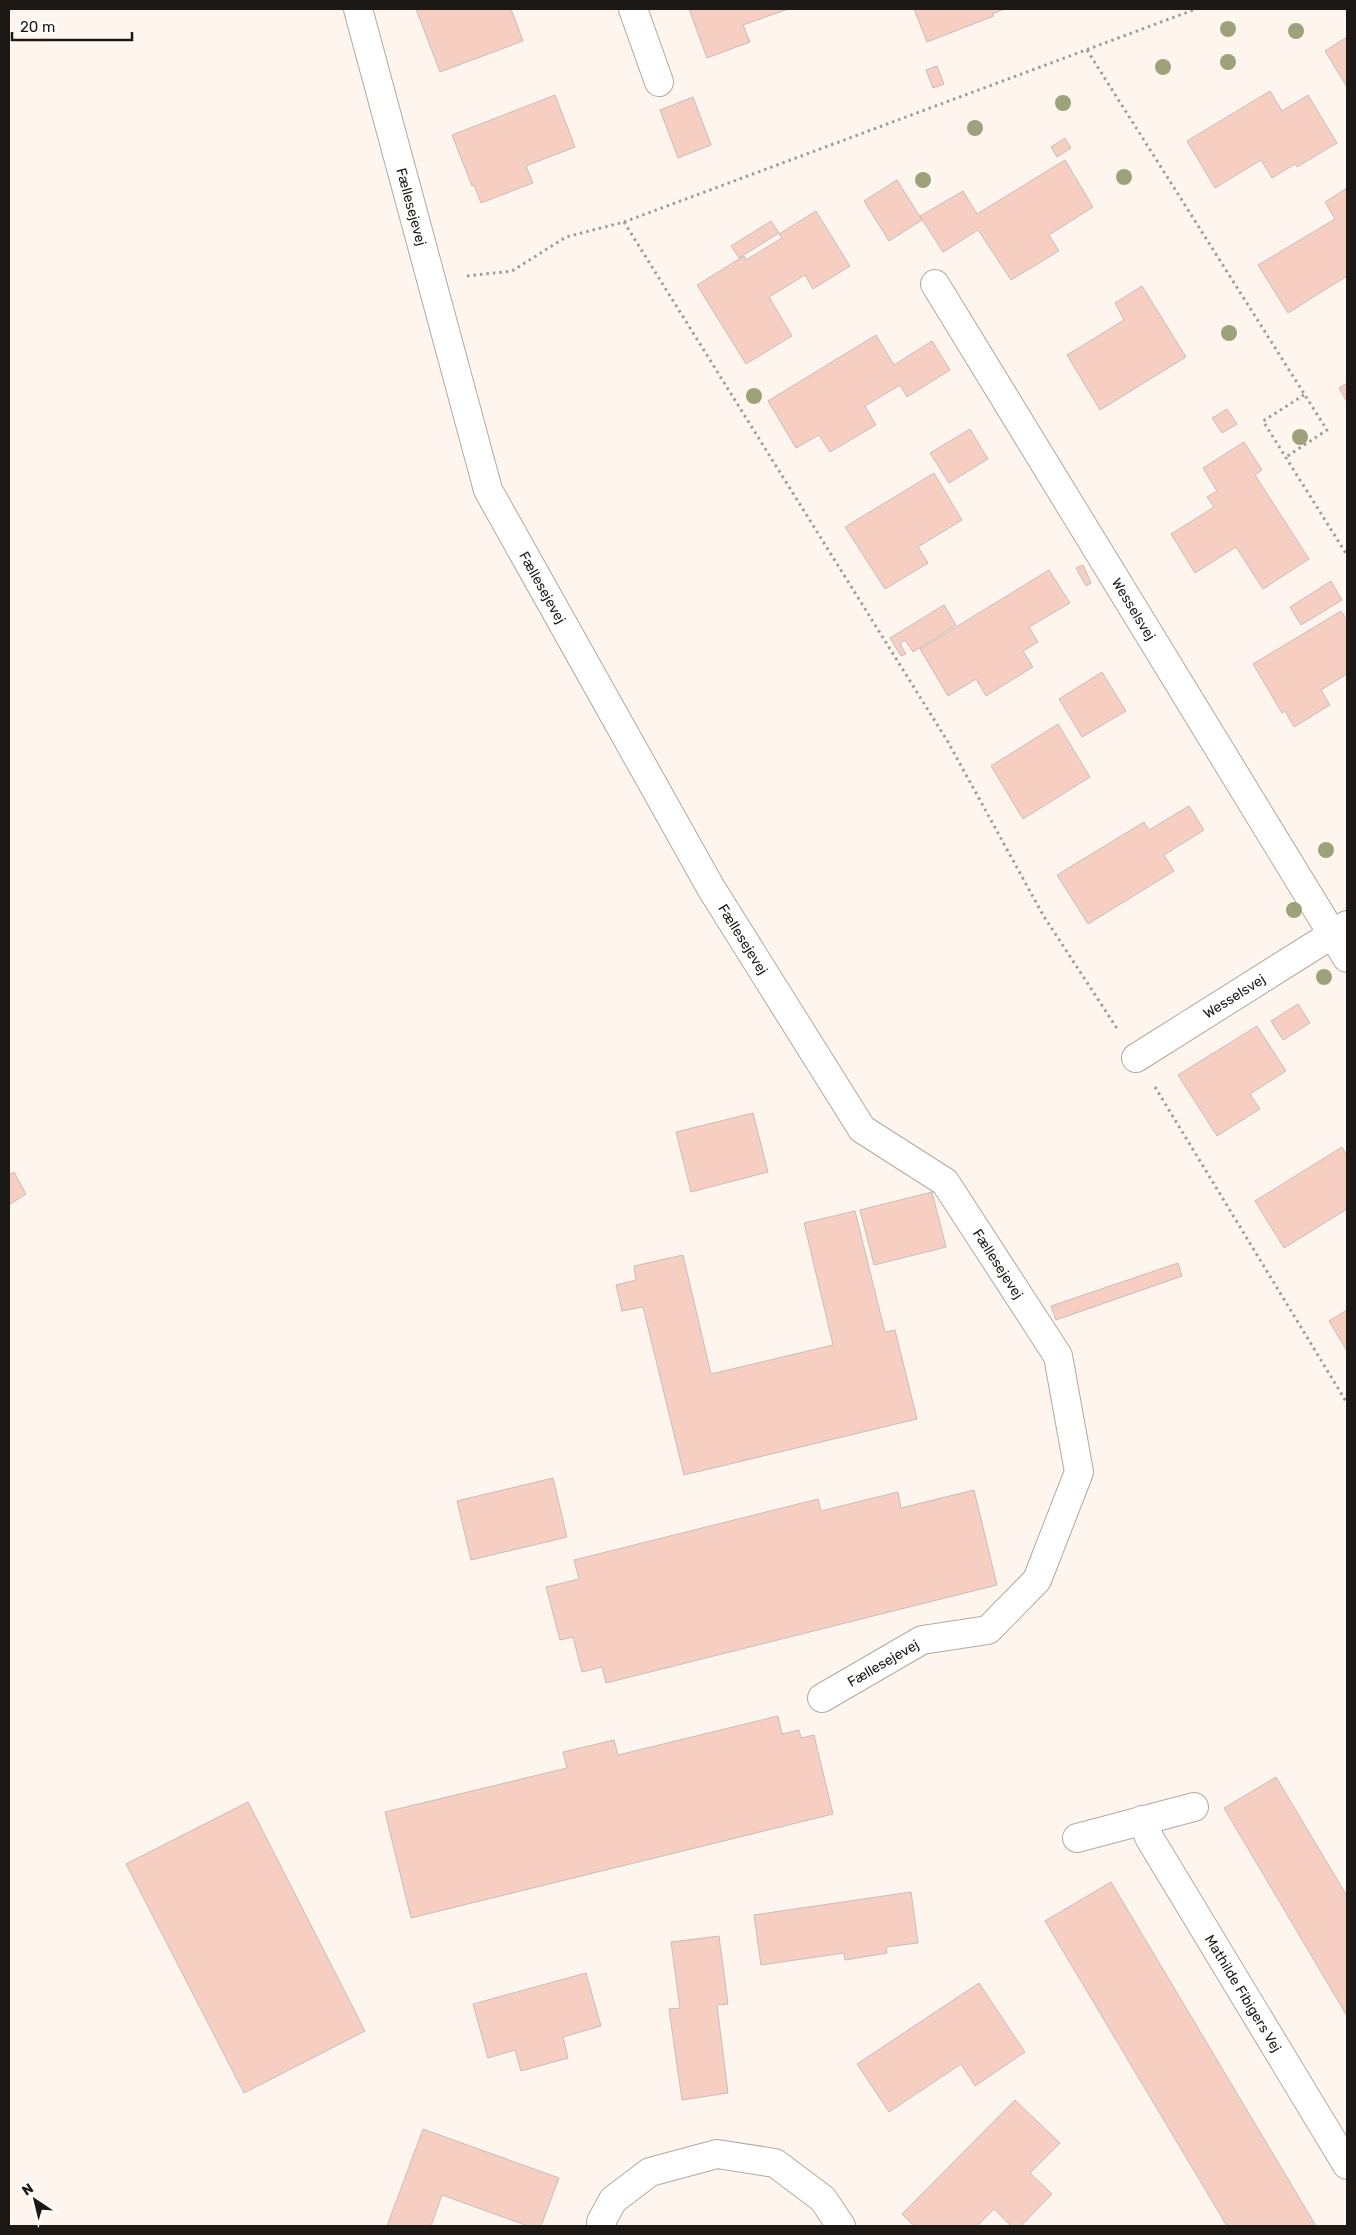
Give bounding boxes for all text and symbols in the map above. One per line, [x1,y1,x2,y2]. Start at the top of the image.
scale bar [12,10,132,42]
text: 20 m [20,18,55,36]
street label: Fællesejevej [392,166,430,248]
street label: Fællesejevej [515,549,569,627]
street label: Wesselsvej [1108,575,1159,644]
street label: Fællesejevej [714,901,771,978]
street label: Wesselsvej [1200,971,1269,1022]
street label: Fællesejevej [969,1226,1027,1302]
street label: Fællesejevej [844,1636,922,1691]
street label: Mathilde Fibigers Vej [1201,1932,1285,2055]
north arrow [10,2175,60,2225]
text: N [19,2180,37,2200]

